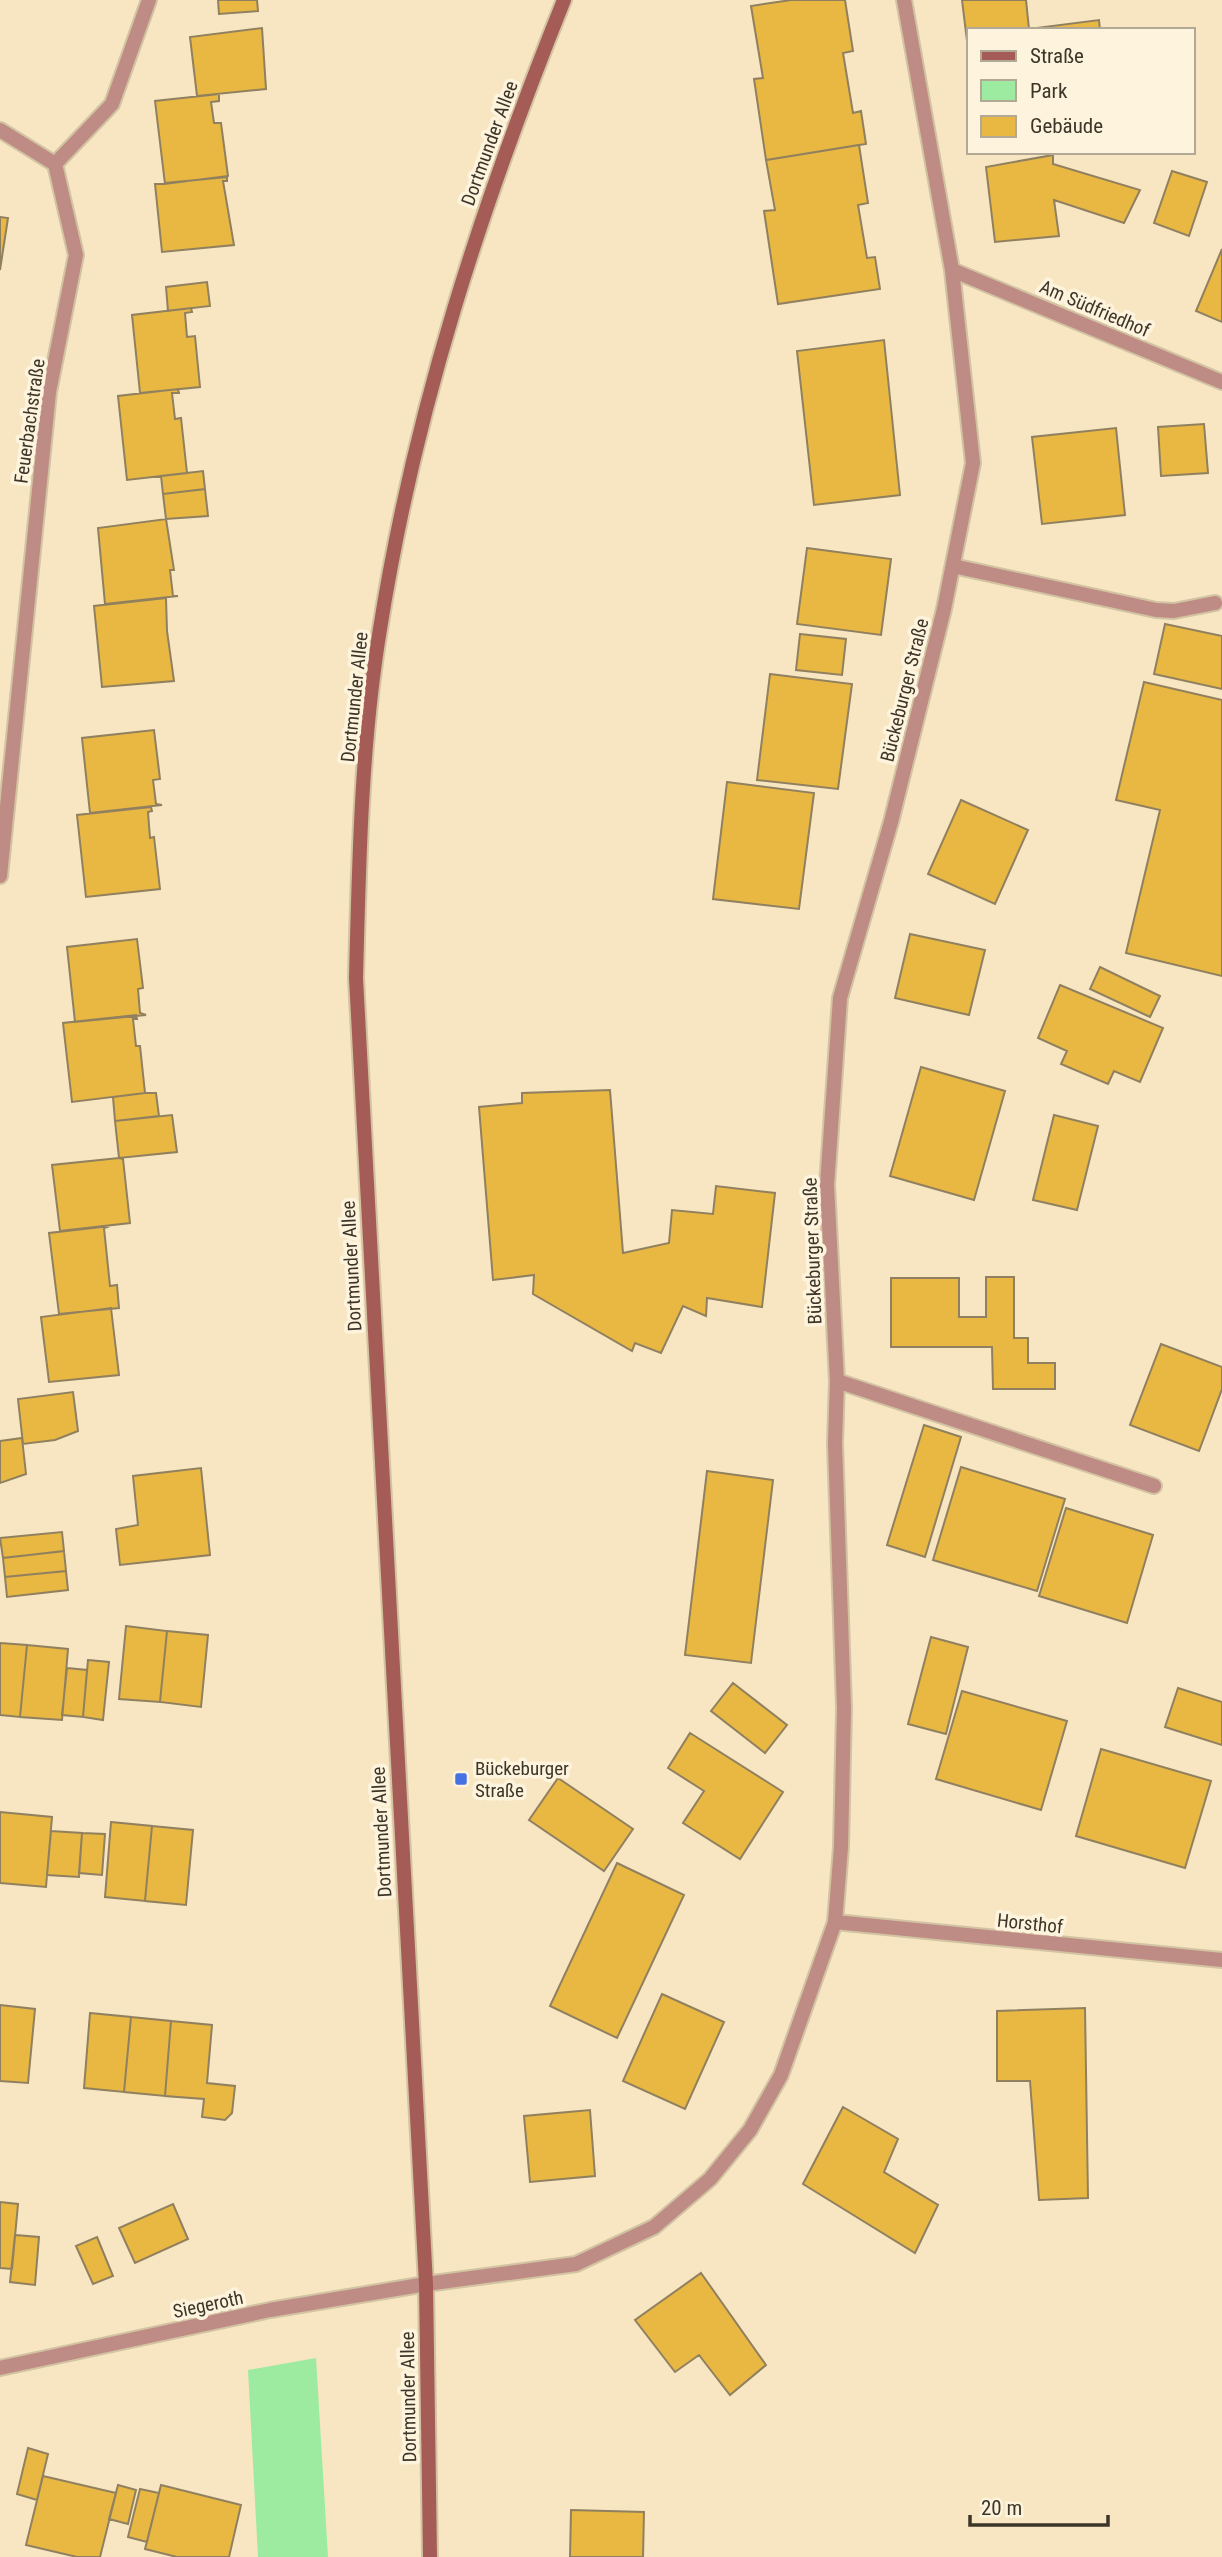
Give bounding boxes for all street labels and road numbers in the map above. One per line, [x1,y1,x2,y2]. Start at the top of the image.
street label: Dortmunder Allee [456,78,523,209]
street label: Am Südfriedhof [1036,275,1153,342]
street label: Feuerbachstraße [9,357,50,485]
street label: Bückeburger Straße [876,616,933,764]
street label: Dortmunder Allee [336,631,373,763]
street label: Bückeburger Straße [798,1177,827,1325]
street label: Dortmunder Allee [337,1200,366,1332]
street label: Dortmunder Allee [367,1766,396,1898]
street label: Horsthof [996,1909,1064,1938]
street label: Siegeroth [171,2286,245,2323]
street label: Dortmunder Allee [396,2331,421,2463]

